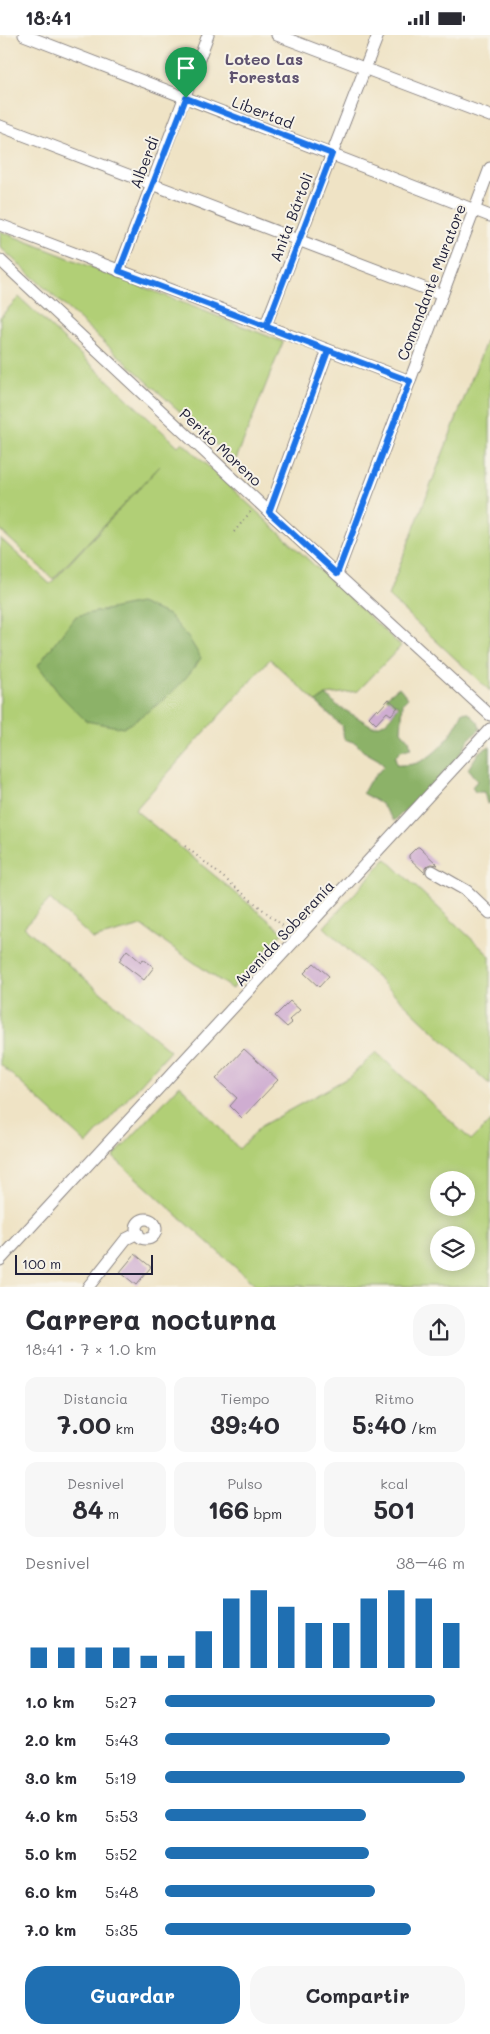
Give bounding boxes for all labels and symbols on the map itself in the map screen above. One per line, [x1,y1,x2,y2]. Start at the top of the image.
pin [165,47,207,98]
district label: Loteo Las Forestas [225,48,303,87]
street label: Libertad [229,91,297,133]
street label: Alberdi [125,133,163,191]
street label: Anita Bártoli [265,170,317,264]
street label: Comandante Muratore [392,201,470,363]
street label: Perito Moreno [176,404,267,490]
street label: Avenida Soberanía [230,876,338,990]
scale bar [15,1251,152,1275]

